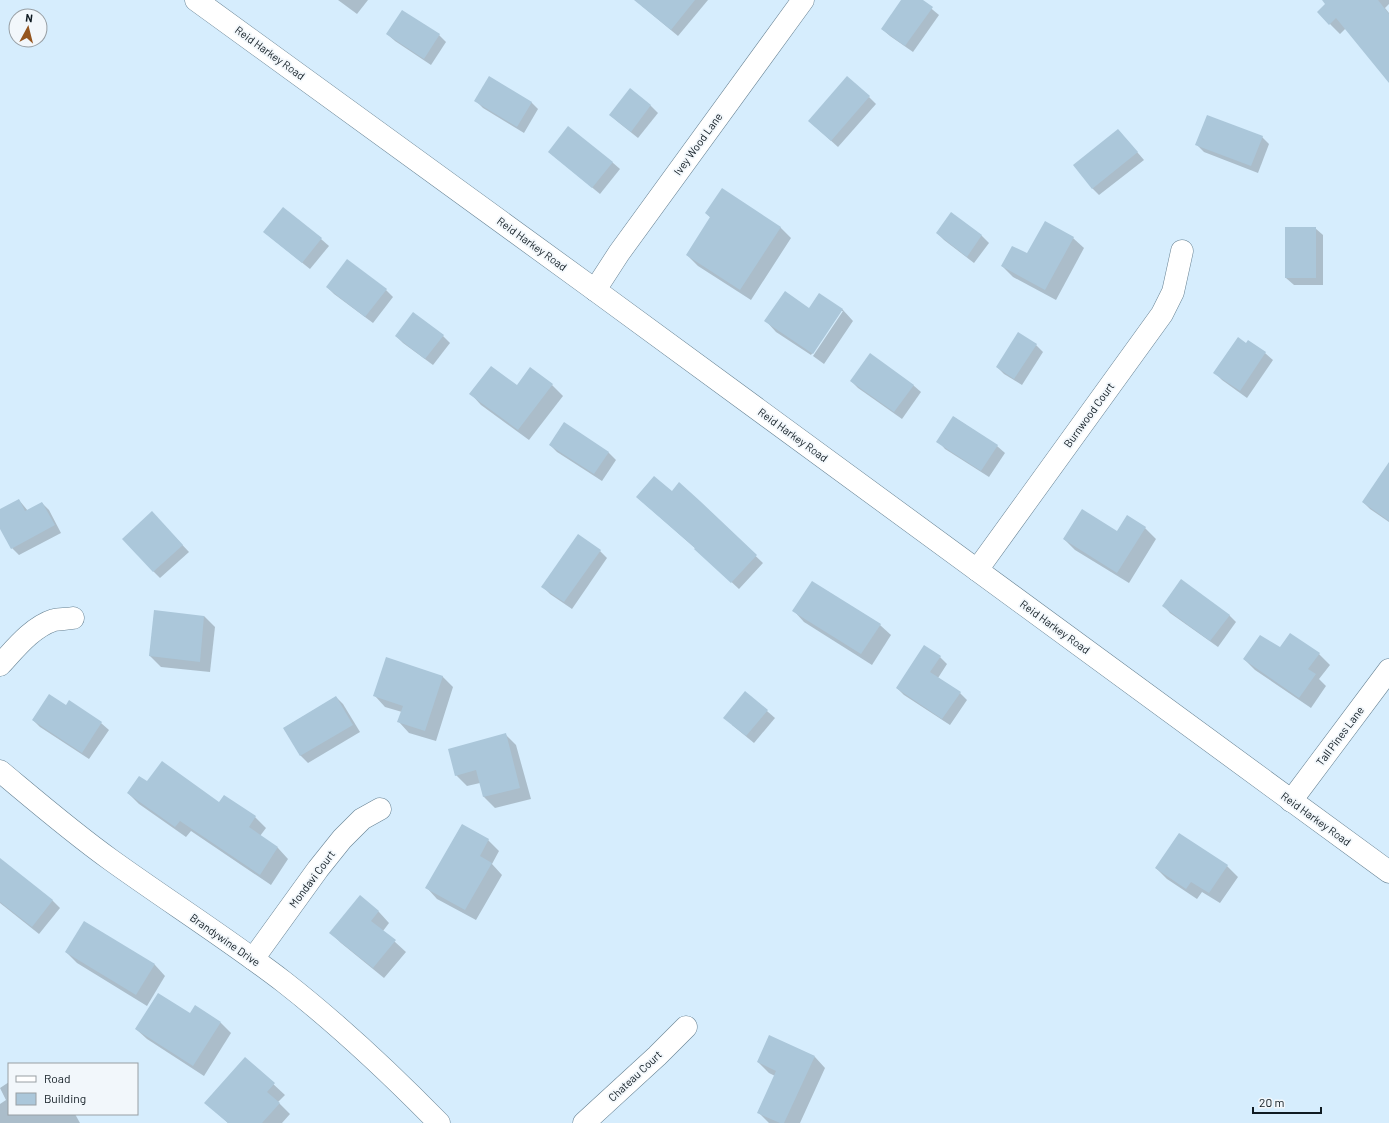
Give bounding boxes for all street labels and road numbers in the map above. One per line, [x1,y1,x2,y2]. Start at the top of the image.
street label: Reid Harkey Road [233,23,308,82]
street label: Ivey Wood Lane [671,110,725,177]
street label: Reid Harkey Road [495,214,570,273]
street label: Burnwood Court [1061,380,1117,450]
street label: Reid Harkey Road [756,405,831,464]
street label: Reid Harkey Road [1018,597,1093,656]
street label: Tall Pines Lane [1313,703,1366,768]
street label: Reid Harkey Road [1279,789,1354,848]
street label: Mondavi Court [286,848,337,910]
street label: Brandywine Drive [188,911,263,969]
street label: Chateau Court [605,1048,664,1104]

